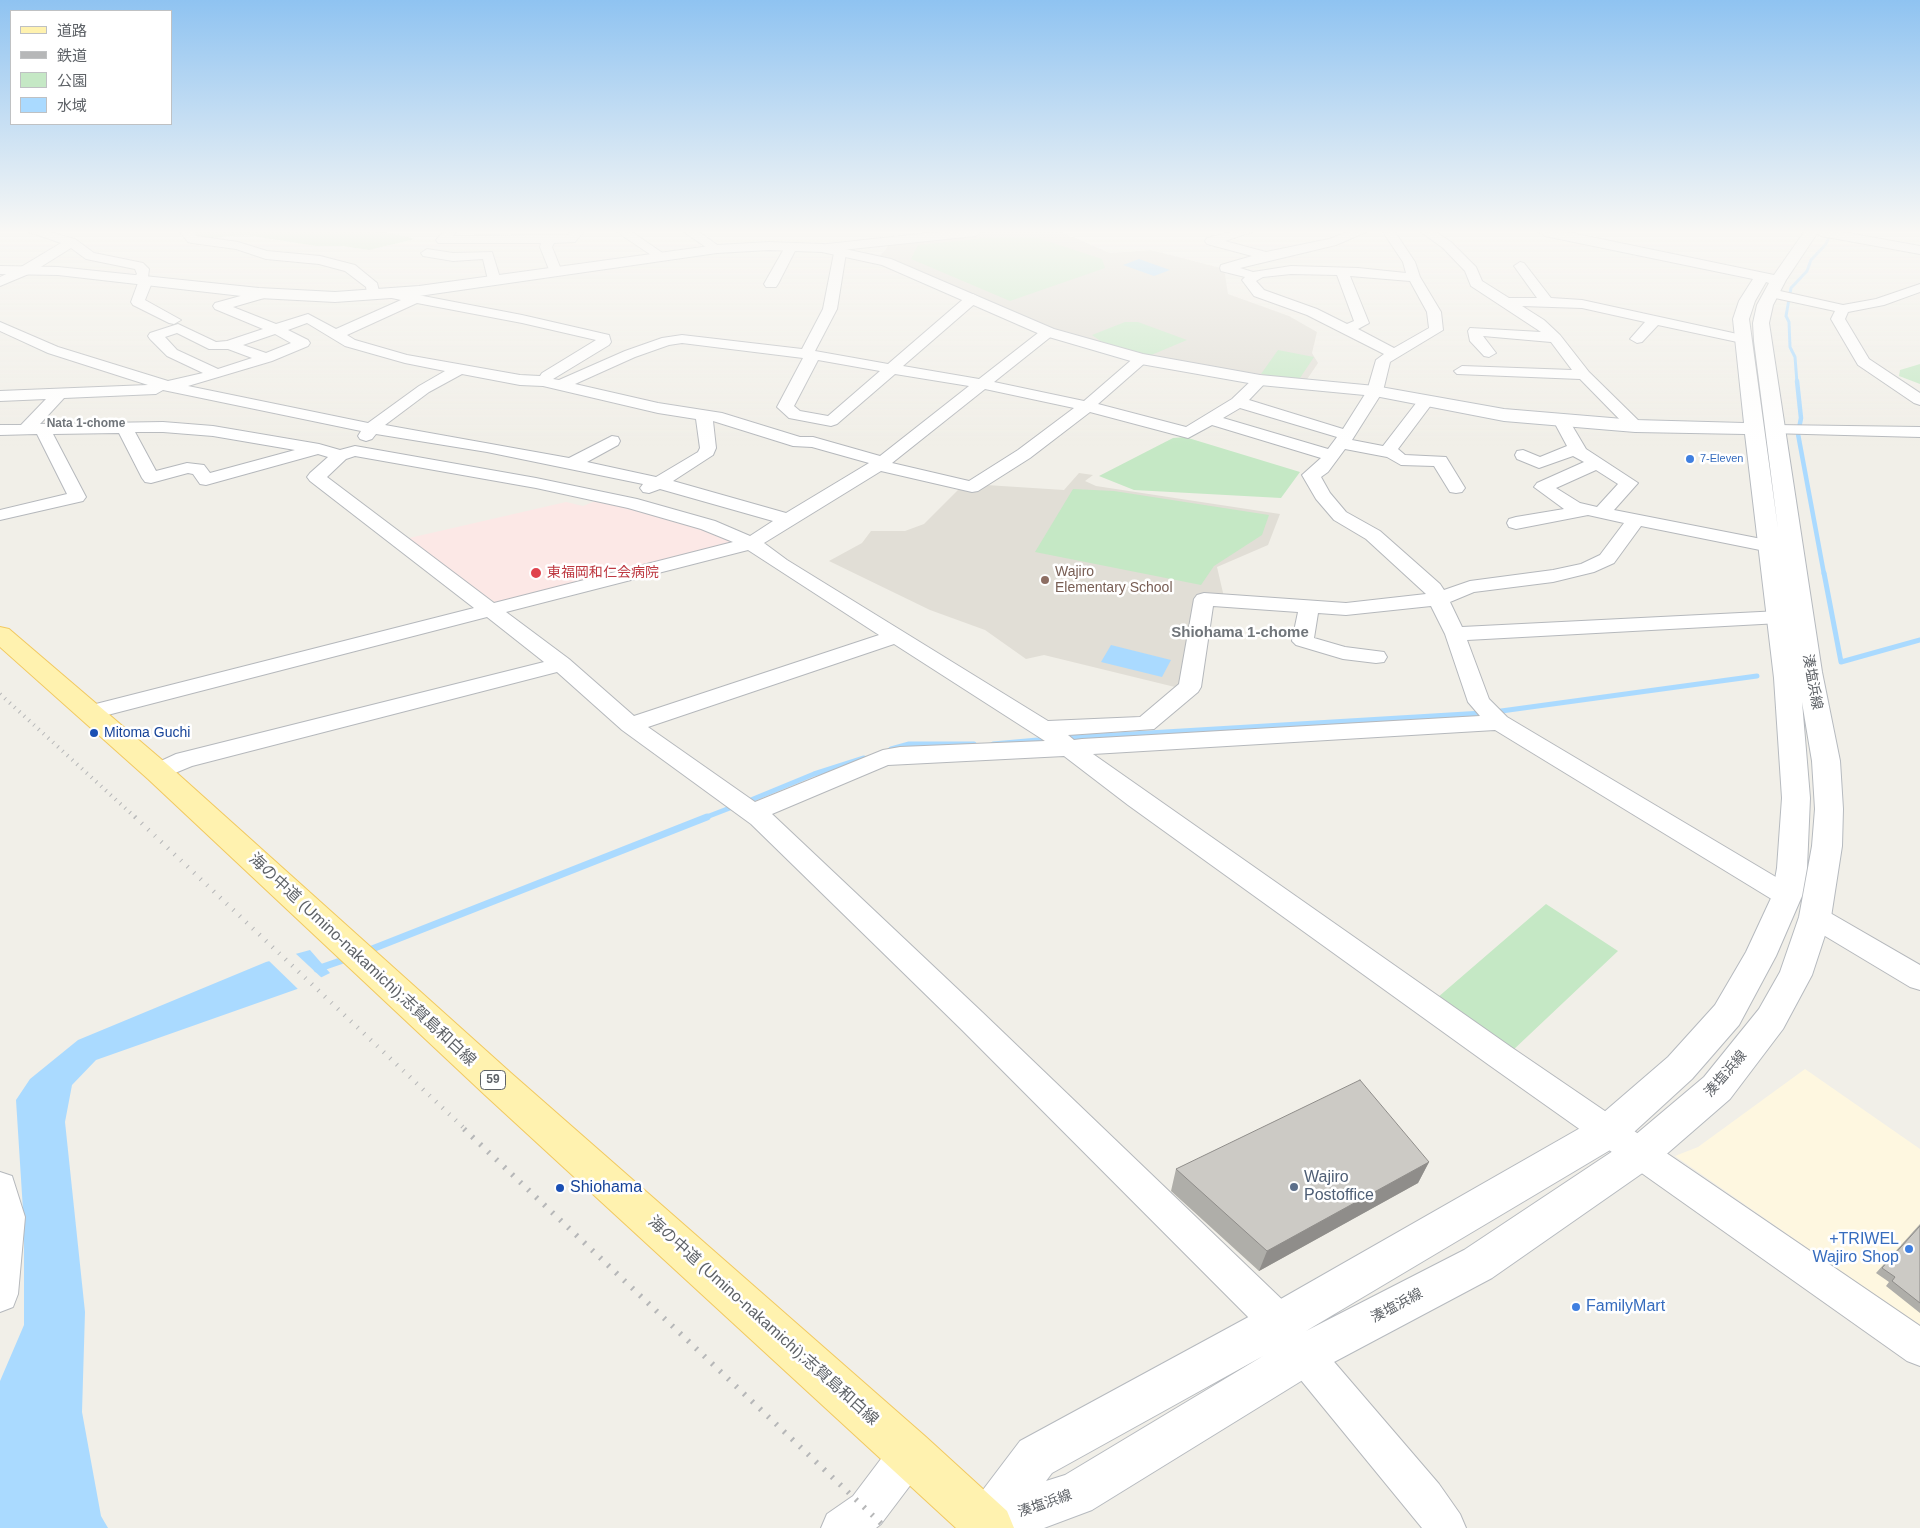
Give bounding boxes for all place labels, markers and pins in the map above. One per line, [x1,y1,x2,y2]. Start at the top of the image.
place label: 7-Eleven [1700,452,1743,466]
marker: 7-Eleven [1684,453,1696,465]
place label: Wajiro Elementary School [1055,564,1173,596]
place label: 東福岡和仁会病院 [547,565,659,581]
marker: 東福岡和仁会病院 [529,566,543,580]
marker: Wajiro Elementary School [1039,574,1051,586]
place label: Mitoma Guchi [104,725,190,741]
marker: Mitoma Guchi [88,727,100,739]
place label: Wajiro Postoffice [1304,1168,1374,1206]
place label: Shiohama [570,1178,642,1198]
marker: Wajiro Postoffice [1288,1181,1300,1193]
marker: Shiohama [554,1182,566,1194]
place label: +TRIWEL Wajiro Shop [1812,1230,1899,1268]
marker: +TRIWEL Wajiro Shop [1903,1243,1915,1255]
place label: FamilyMart [1586,1297,1665,1317]
marker: FamilyMart [1570,1301,1582,1313]

